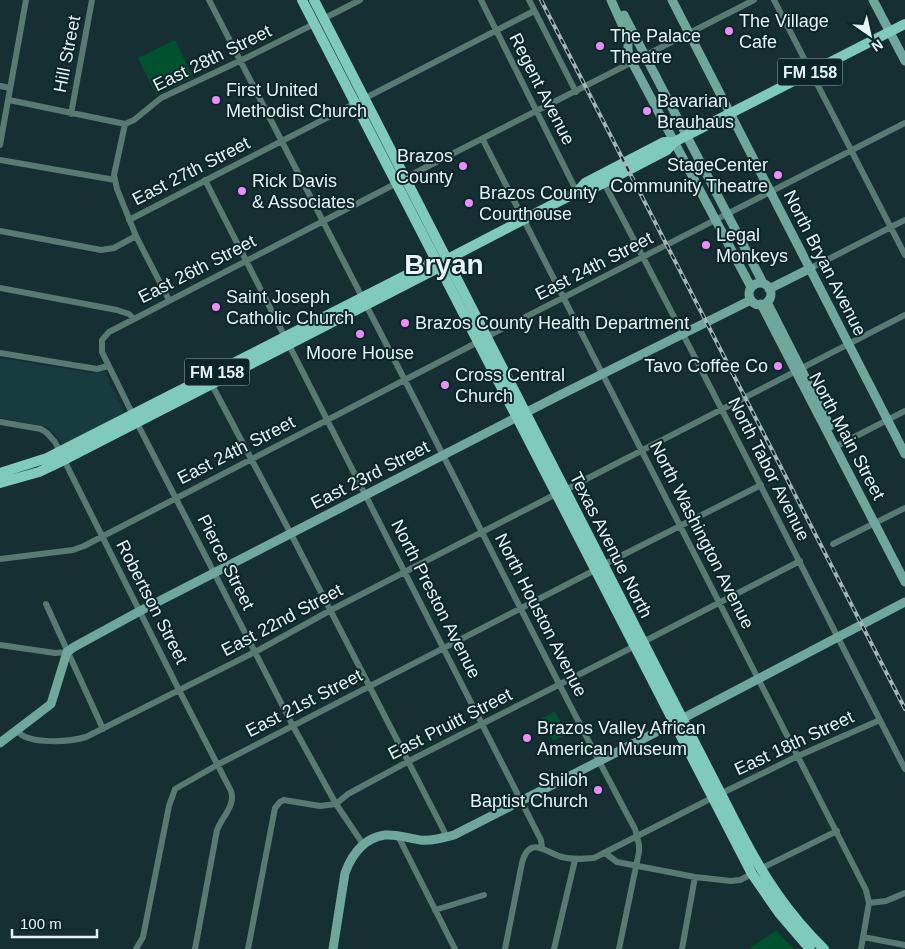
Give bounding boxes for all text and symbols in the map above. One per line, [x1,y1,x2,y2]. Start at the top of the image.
north arrow [845,10,895,60]
place label: The Village Cafe [739,11,829,52]
street label: Hill Street [50,14,84,94]
street label: East 28th Street [150,21,274,95]
marker: The Village Cafe [723,25,735,37]
place label: The Palace Theatre [610,26,701,67]
street label: Regent Avenue [505,30,579,148]
text: N [869,36,886,55]
marker: The Palace Theatre [594,40,606,52]
road number: FM 158 [778,58,842,86]
place label: First United Methodist Church [226,80,367,121]
place label: Bavarian Brauhaus [657,91,734,132]
marker: First United Methodist Church [210,94,222,106]
marker: Bavarian Brauhaus [641,105,653,117]
street label: East 27th Street [129,133,253,209]
place label: Brazos County [396,146,453,187]
place label: StageCenter Community Theatre [610,155,768,196]
marker: Brazos County [457,160,469,172]
marker: StageCenter Community Theatre [772,169,784,181]
place label: Rick Davis & Associates [252,171,355,212]
place label: Brazos County Courthouse [479,183,597,224]
marker: Rick Davis & Associates [236,185,248,197]
street label: North Bryan Avenue [780,187,870,339]
marker: Brazos County Courthouse [463,197,475,209]
place label: Legal Monkeys [716,225,788,266]
street label: East 24th Street [532,228,656,304]
street label: East 26th Street [135,231,259,307]
marker: Legal Monkeys [700,239,712,251]
district label: Bryan [404,249,484,280]
place label: Saint Joseph Catholic Church [226,287,354,328]
marker: Saint Joseph Catholic Church [210,301,222,313]
place label: Brazos County Health Department [415,313,689,333]
marker: Brazos County Health Department [399,317,411,329]
marker: Moore House [354,328,366,340]
place label: Moore House [306,343,414,363]
place label: Tavo Coffee Co [644,356,768,376]
road number: FM 158 [184,358,250,386]
marker: Tavo Coffee Co [772,360,784,372]
place label: Cross Central Church [455,365,565,406]
street label: North Main Street [805,369,889,503]
marker: Cross Central Church [439,379,451,391]
street label: North Tabor Avenue [724,394,814,544]
street label: East 24th Street [174,412,298,488]
street label: East 23rd Street [308,437,432,513]
street label: North Washington Avenue [646,438,758,632]
street label: Texas Avenue North [566,469,656,621]
street label: Pierce Street [193,511,259,613]
street label: North Preston Avenue [387,516,485,682]
street label: North Houston Avenue [491,530,591,700]
street label: Robertson Street [112,537,192,667]
street label: East 22nd Street [218,580,346,660]
street label: East 21st Street [242,665,366,741]
street label: East Pruitt Street [385,684,515,764]
street label: East 18th Street [731,707,857,779]
place label: Brazos Valley African American Museum [537,718,706,759]
marker: Brazos Valley African American Museum [521,732,533,744]
place label: Shiloh Baptist Church [470,770,588,811]
marker: Shiloh Baptist Church [592,784,604,796]
scale bar [12,906,98,938]
text: 100 m [20,915,62,932]

